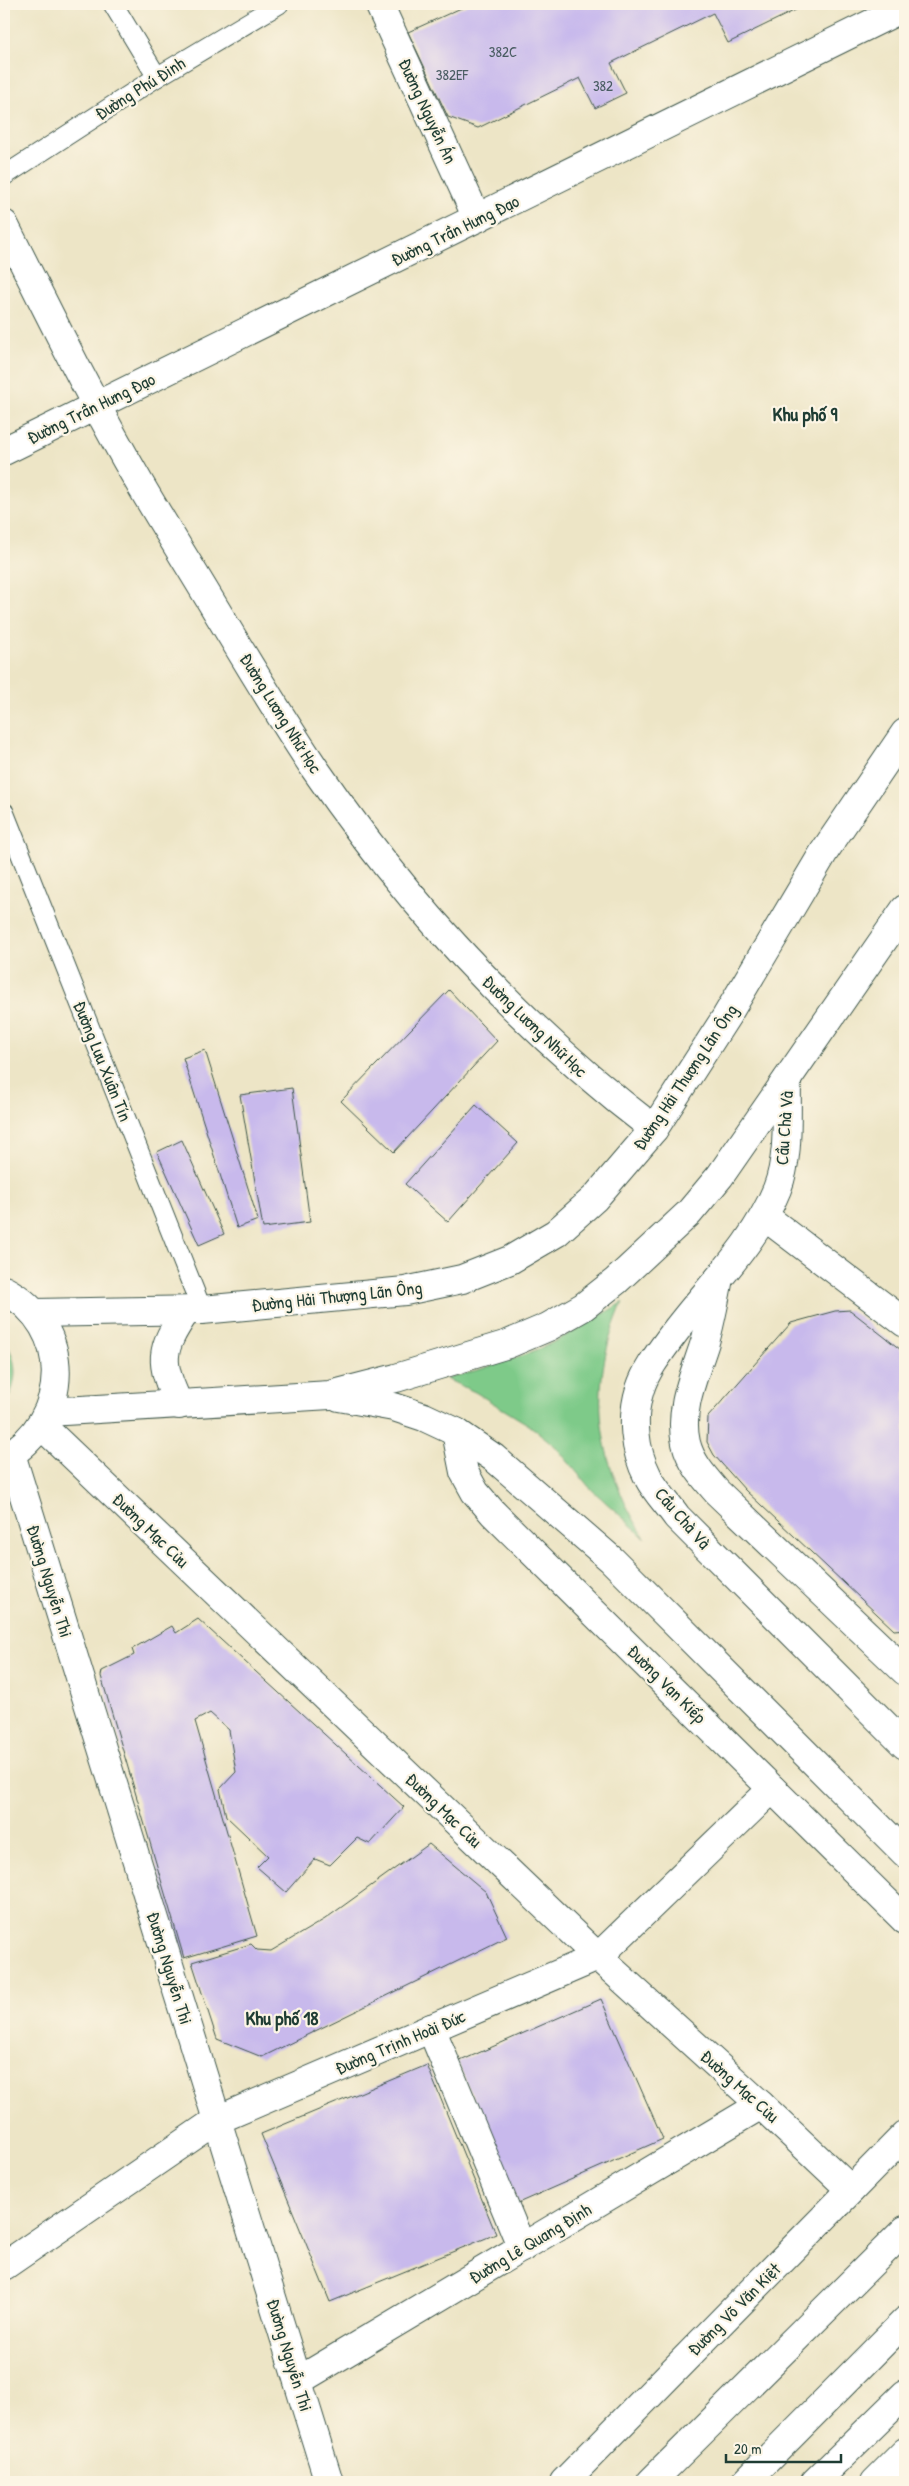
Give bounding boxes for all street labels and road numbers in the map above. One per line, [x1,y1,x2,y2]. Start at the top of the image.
street label: Đường Phú Đinh [90,50,190,126]
street label: Đường Nguyễn Án [393,54,463,168]
street label: Đường Trần Hưng Đạo [387,188,523,272]
street label: Đường Trần Hưng Đạo [23,366,159,450]
street label: Đường Lương Nhữ Học [234,648,328,778]
street label: Đường Lương Nhữ Học [477,969,593,1083]
street label: Đường Lưu Xuân Tín [67,997,139,1125]
street label: Đường Hải Thượng Lãn Ông [627,999,743,1155]
street label: Cầu Chà Và [769,1090,799,1166]
street label: Đường Hải Thượng Lãn Ông [251,1275,423,1317]
street label: Cầu Chà Và [649,1482,717,1554]
street label: Đường Mạc Cửu [107,1487,195,1573]
street label: Đường Nguyễn Thi [21,1522,79,1640]
street label: Đường Vạn Kiếp [622,1639,712,1729]
street label: Đường Mạc Cửu [400,1767,488,1853]
street label: Đường Nguyễn Thi [141,1909,199,2027]
street label: Đường Trịnh Hoài Đức [331,2003,469,2081]
street label: Đường Mạc Cửu [695,2044,785,2128]
street label: Đường Lê Quang Định [464,2196,596,2289]
street label: Đường Võ Văn Kiệt [682,2256,787,2361]
street label: Đường Nguyễn Thi [261,2296,319,2414]

